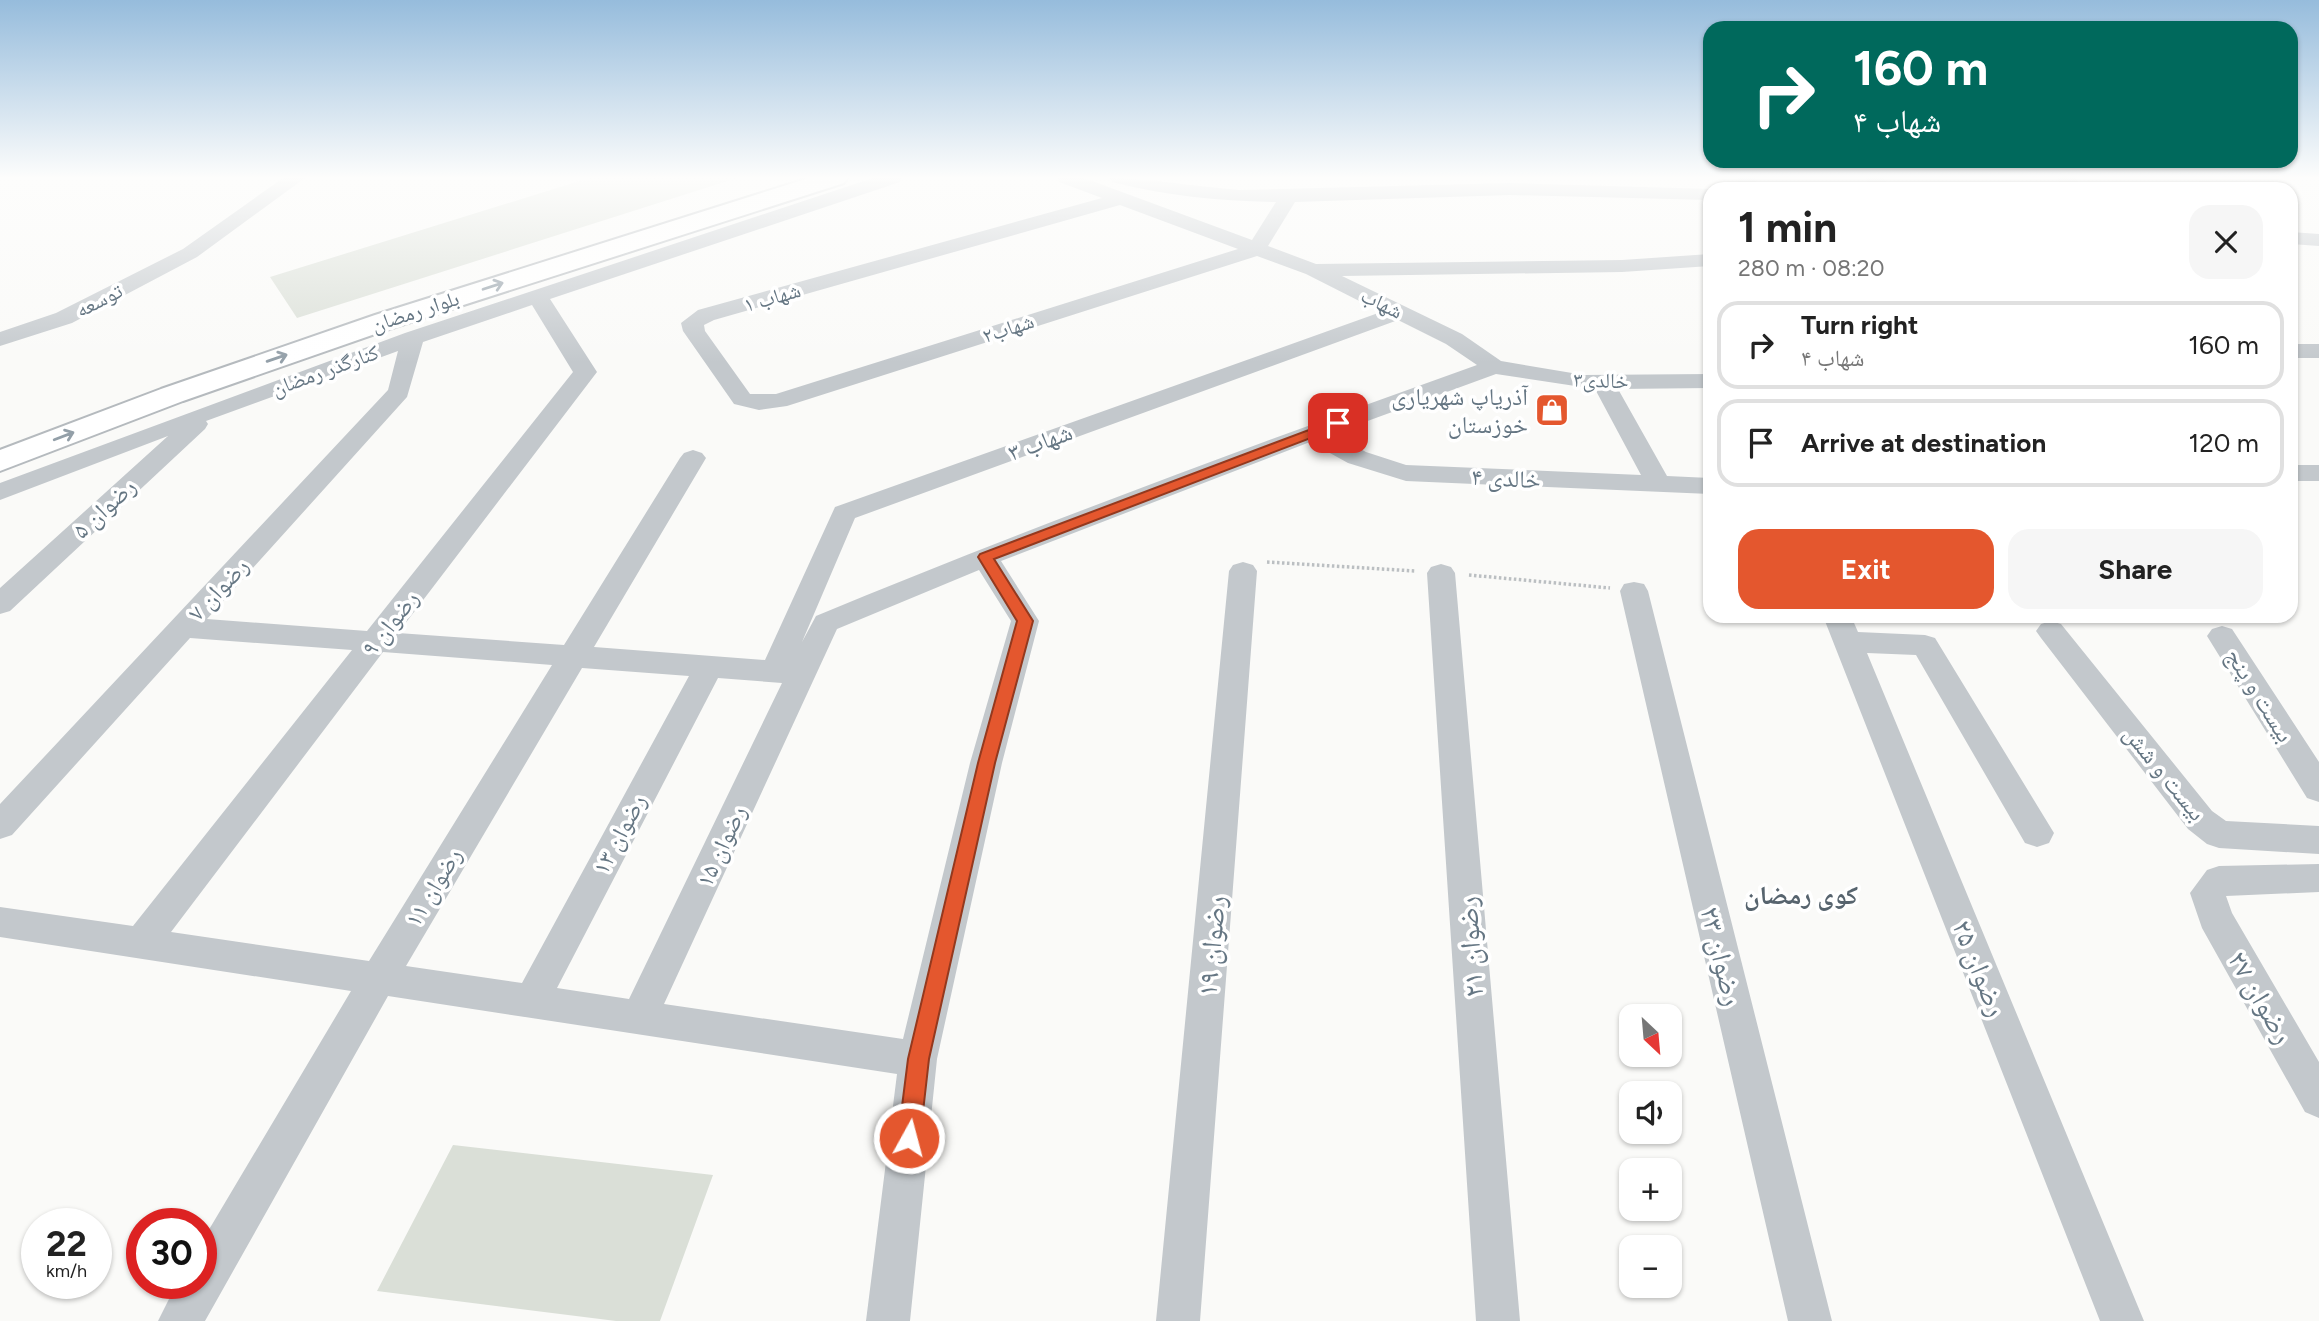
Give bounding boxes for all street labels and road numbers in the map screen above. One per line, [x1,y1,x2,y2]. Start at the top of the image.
street label: شهاب ۱ [741,277,803,317]
street label: توسعه [71,278,127,322]
street label: شهاب [1357,282,1407,324]
street label: بلوار رمضان [368,285,462,337]
street label: شهاب۲ [979,308,1037,348]
street label: کنارگذر رمضان [268,339,382,401]
street label: خالدی۳ [1573,367,1629,393]
street label: شهاب ۳ [1004,417,1076,467]
street label: خالدی ۴ [1471,462,1541,494]
street label: رضوان ۵ [66,472,142,544]
street label: رضوان ۷ [182,551,254,627]
street label: رضوان ۹ [355,584,425,662]
street label: بیست و پنج [2219,643,2300,748]
street label: بیست و شش [2118,720,2212,826]
street label: رضوان ۱۳ [586,789,652,879]
street label: رضوان ۱۵ [690,801,752,891]
street label: رضوان ۱۱ [398,842,468,932]
street label: رضوان ۱۹ [1190,894,1232,998]
street label: رضوان ۲۱ [1450,895,1490,999]
street label: رضوان ۲۳ [1693,903,1751,1009]
street label: رضوان ۲۵ [1945,915,2015,1021]
street label: رضوان ۲۷ [2221,945,2301,1049]

